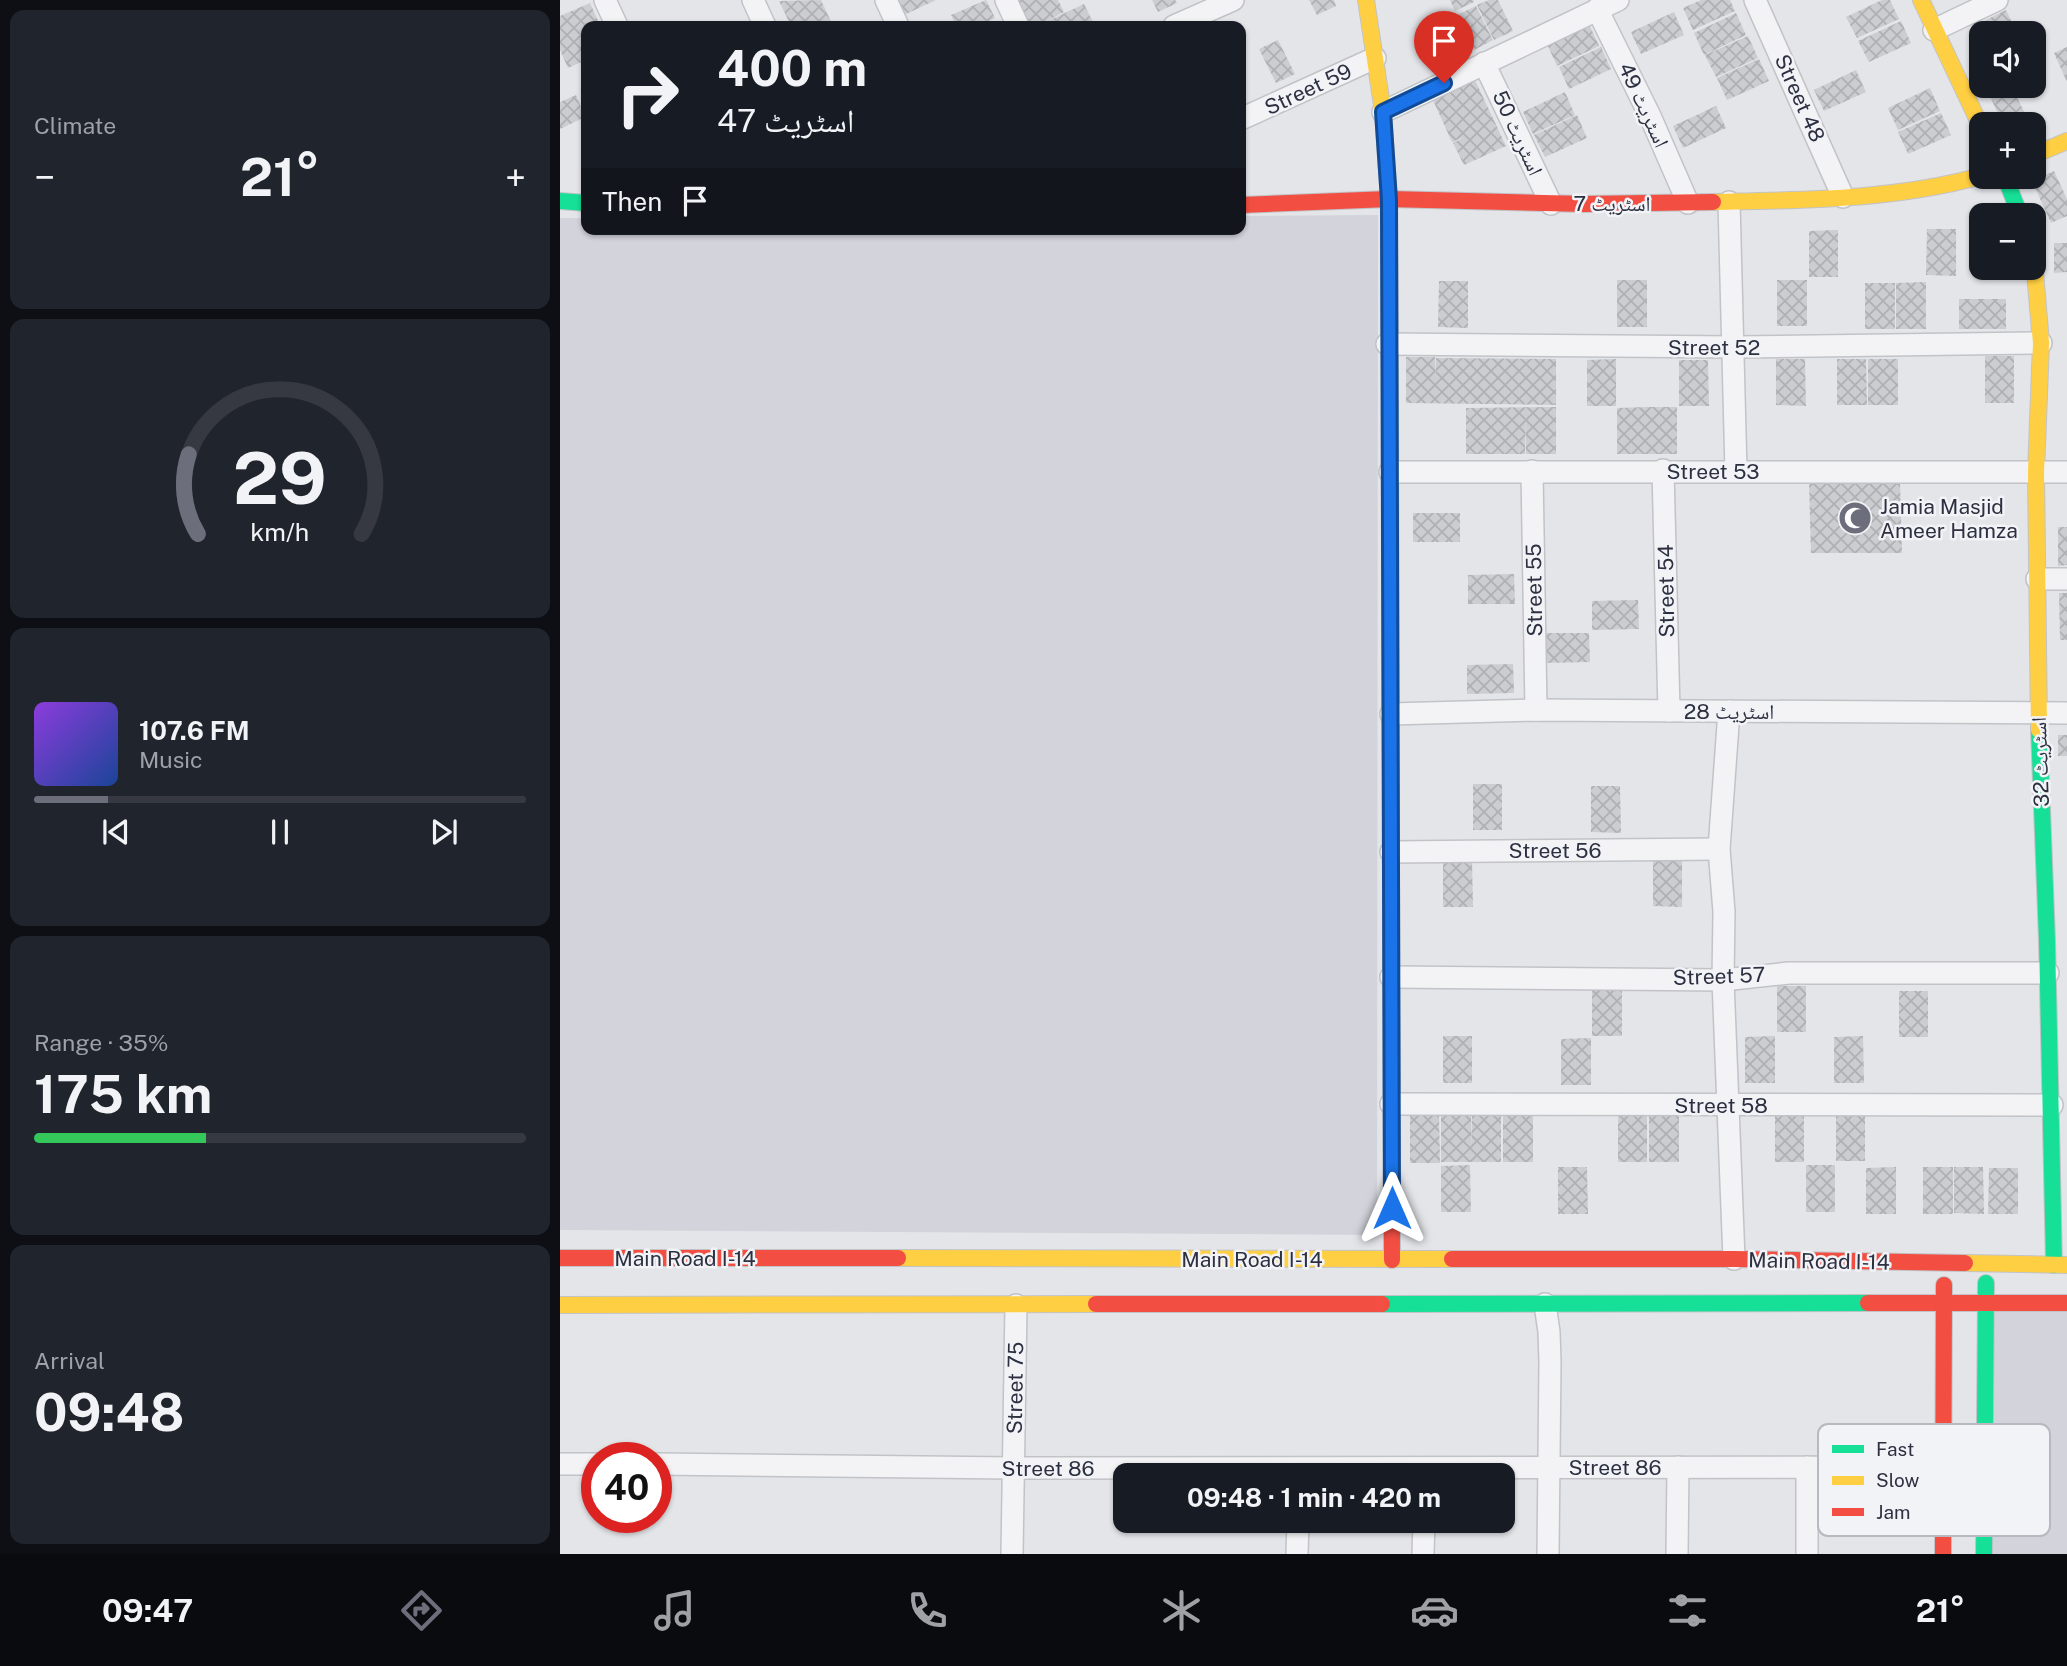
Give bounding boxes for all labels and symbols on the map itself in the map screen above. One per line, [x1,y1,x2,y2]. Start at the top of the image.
pin [1414,11,1474,83]
street label: Street 48 [1770,50,1830,146]
street label: Street 59 [1261,58,1355,120]
street label: اسٹریٹ 49 [1614,59,1674,151]
street label: اسٹریٹ 50 [1488,87,1548,179]
street label: اسٹریٹ 7 [1574,191,1650,216]
street label: Street 52 [1668,335,1760,360]
street label: Street 53 [1666,459,1760,484]
place label: Jamia Masjid Ameer Hamza [1880,494,2018,543]
mosque icon: Jamia Masjid Ameer Hamza [1836,499,1874,537]
street label: Street 55 [1521,543,1547,637]
street label: Street 54 [1653,544,1679,638]
street label: اسٹریٹ 28 [1684,699,1774,724]
street label: اسٹریٹ 32 [2026,717,2054,807]
street label: Street 56 [1509,838,1601,863]
street label: Street 57 [1672,962,1766,990]
street label: Street 58 [1674,1093,1768,1118]
position arrow [1355,1171,1429,1245]
street label: Main Road I-14 [614,1246,756,1271]
street label: Main Road I-14 [1181,1247,1323,1272]
street label: Main Road I-14 [1748,1247,1890,1275]
street label: Street 75 [1002,1342,1028,1434]
legend [1818,1424,2050,1536]
text: Fast [1876,1438,1914,1460]
speed limit sign: 40 [581,1442,672,1533]
street label: Street 86 [1569,1455,1661,1480]
street label: Street 86 [1002,1456,1094,1481]
text: Slow [1876,1469,1920,1491]
text: Jam [1876,1501,1910,1523]

